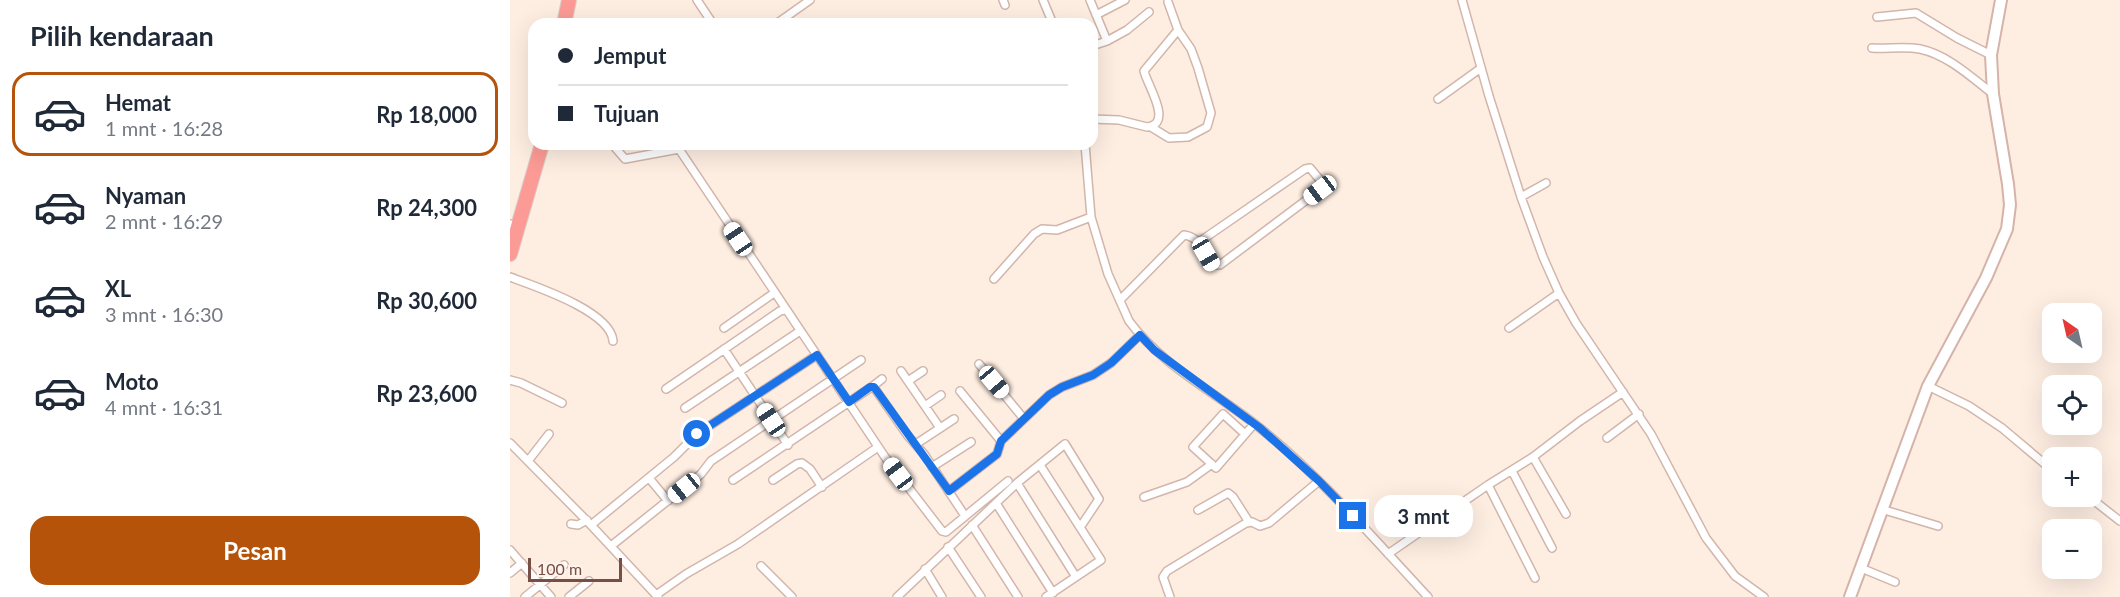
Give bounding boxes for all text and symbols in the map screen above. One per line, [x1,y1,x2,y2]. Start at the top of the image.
text: Pilih kendaraan [30,19,214,52]
text: Jemput [594,42,666,69]
icon: car [33,87,87,141]
text: Hemat [105,89,171,116]
text: Tujuan [594,100,659,127]
text: Rp 18,000 [376,101,477,128]
text: 1 mnt · 16:28 [105,116,223,140]
car [1300,172,1340,208]
icon: car [33,180,87,234]
text: Nyaman [105,182,186,209]
text: Rp 24,300 [376,194,477,221]
text: 2 mnt · 16:29 [105,209,223,233]
car [720,219,756,259]
car [1189,234,1223,274]
icon: car [33,273,87,327]
text: XL [105,275,131,302]
text: Rp 30,600 [376,287,477,314]
text: 3 mnt · 16:30 [105,302,223,326]
north arrow [2042,303,2102,363]
map controls [2042,303,2102,579]
car [976,362,1012,402]
icon: car [33,366,87,420]
text: Moto [105,368,159,395]
button: locate [2042,375,2102,435]
text: Rp 23,600 [376,380,477,407]
text: 4 mnt · 16:31 [105,395,223,419]
car [753,400,789,440]
route start [683,420,710,447]
button: + [2042,447,2102,507]
car [880,454,916,494]
car [664,470,704,506]
callout: 3 mnt [1374,495,1473,537]
route end [1339,502,1366,529]
text: 3 mnt [1398,504,1449,528]
button: Pesan [30,516,480,585]
button: − [2042,519,2102,579]
scale bar [528,555,622,582]
text: 100 m [537,559,582,578]

